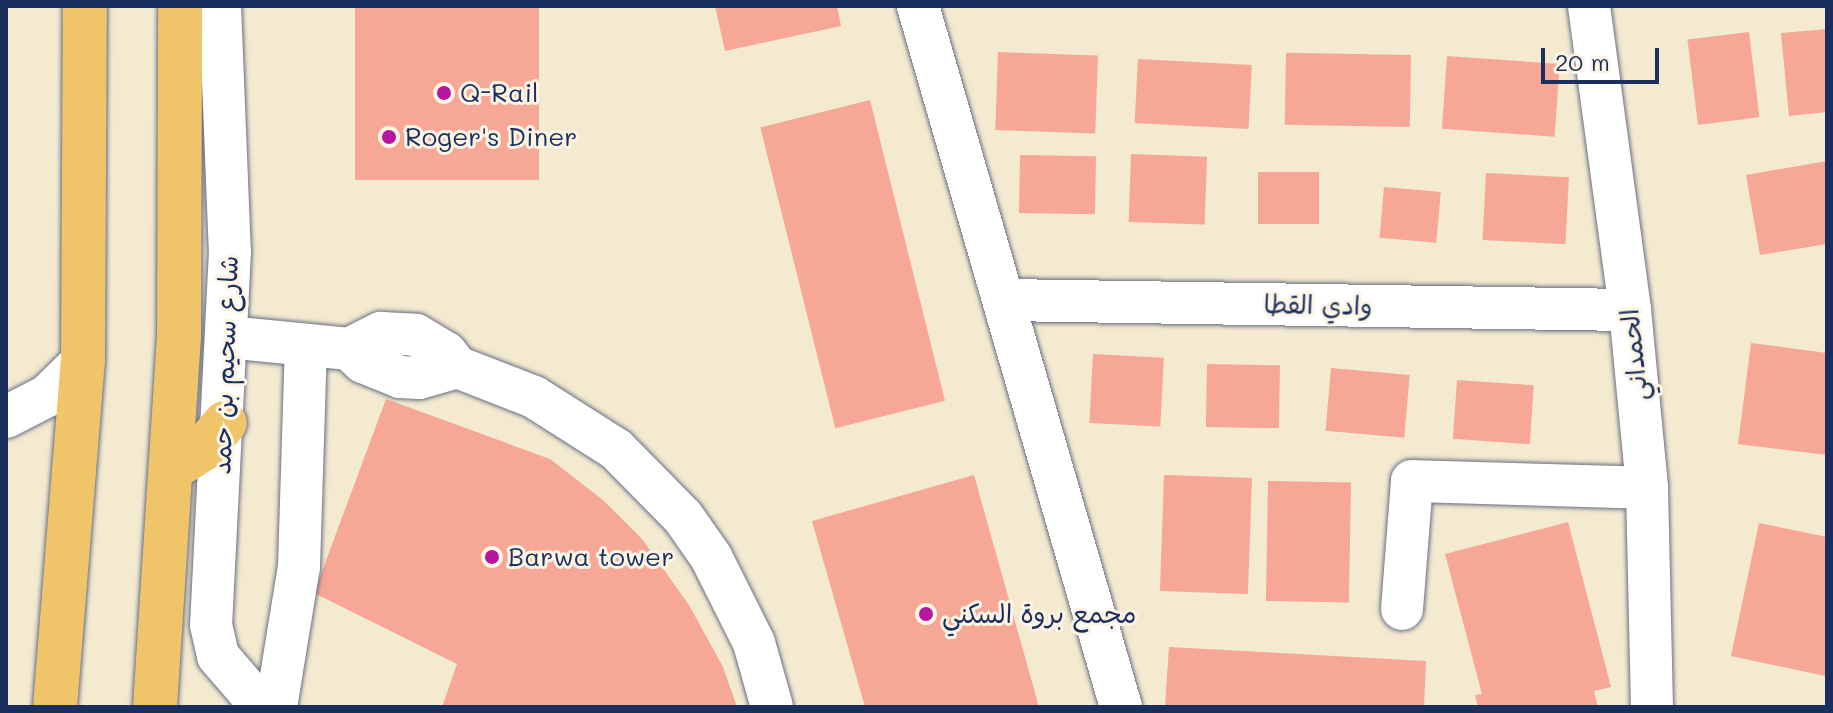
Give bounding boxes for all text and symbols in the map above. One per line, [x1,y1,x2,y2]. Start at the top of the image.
scale bar [1545,32,1663,82]
text: 20 m [1555,46,1610,77]
place label: Q-Rail [460,77,539,109]
marker: Q-Rail [435,84,453,102]
place label: Roger's Diner [405,121,577,153]
marker: Roger's Diner [380,128,398,146]
street label: شارع سحيم بن حمد [206,255,244,475]
street label: وادي القطا [1263,288,1373,322]
street label: الحمداني [1614,307,1654,403]
place label: Barwa tower [508,541,674,573]
marker: Barwa tower [483,548,501,566]
place label: مجمع بروة السكني [942,598,1136,630]
marker: مجمع بروة السكني [917,605,935,623]

